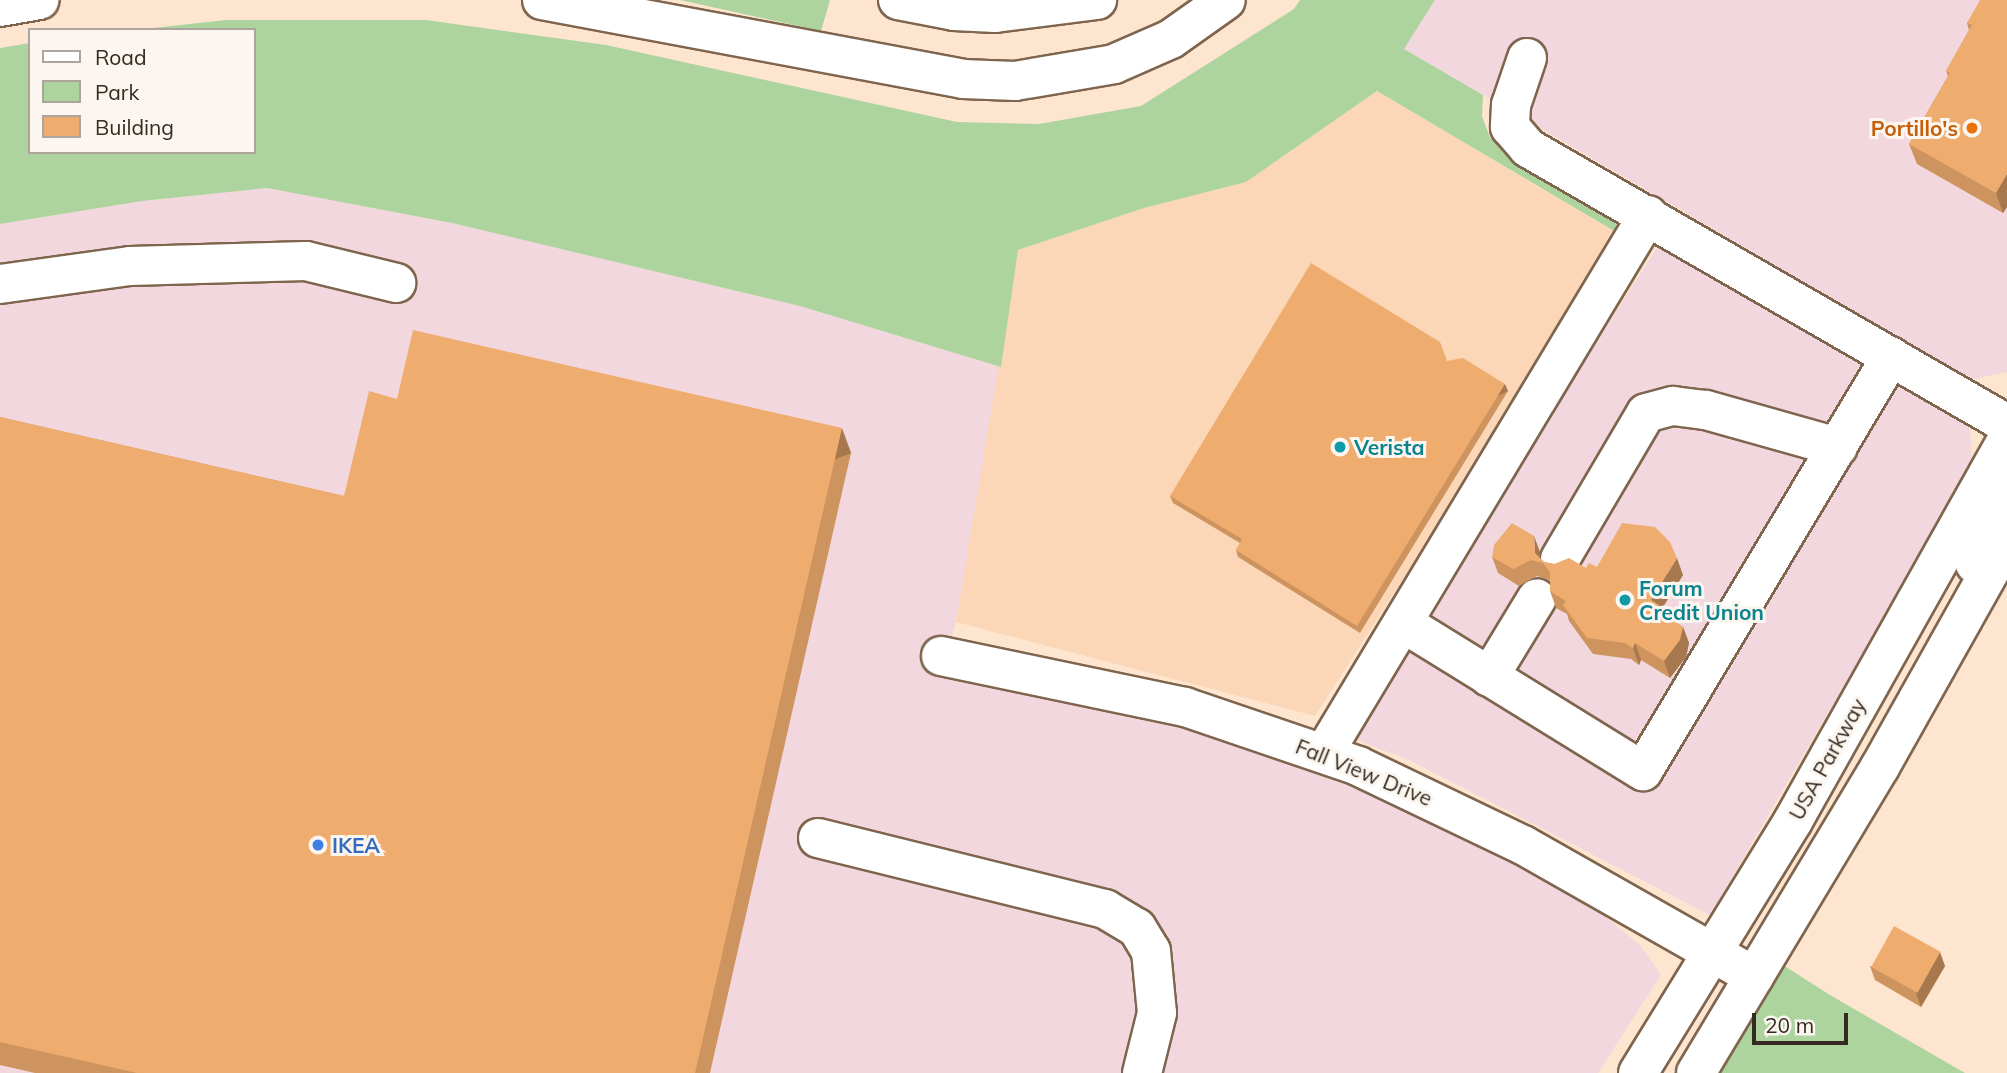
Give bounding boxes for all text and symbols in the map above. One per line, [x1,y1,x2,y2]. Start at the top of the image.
legend [28,28,256,154]
text: Road [95,44,146,70]
text: Park [95,79,139,105]
text: Building [95,114,174,140]
place label: Portillo's [1871,115,1958,141]
marker: Portillo's [1964,120,1980,136]
place label: Verista [1354,434,1424,460]
marker: Verista [1332,439,1348,455]
place label: Forum Credit Union [1639,575,1764,625]
marker: Forum Credit Union [1617,592,1633,608]
street label: USA Parkway [1783,694,1871,824]
street label: Fall View Drive [1292,733,1436,811]
place label: IKEA [332,832,380,858]
marker: IKEA [310,837,326,853]
scale bar [1755,1000,1851,1044]
text: 20 m [1765,1012,1814,1038]

